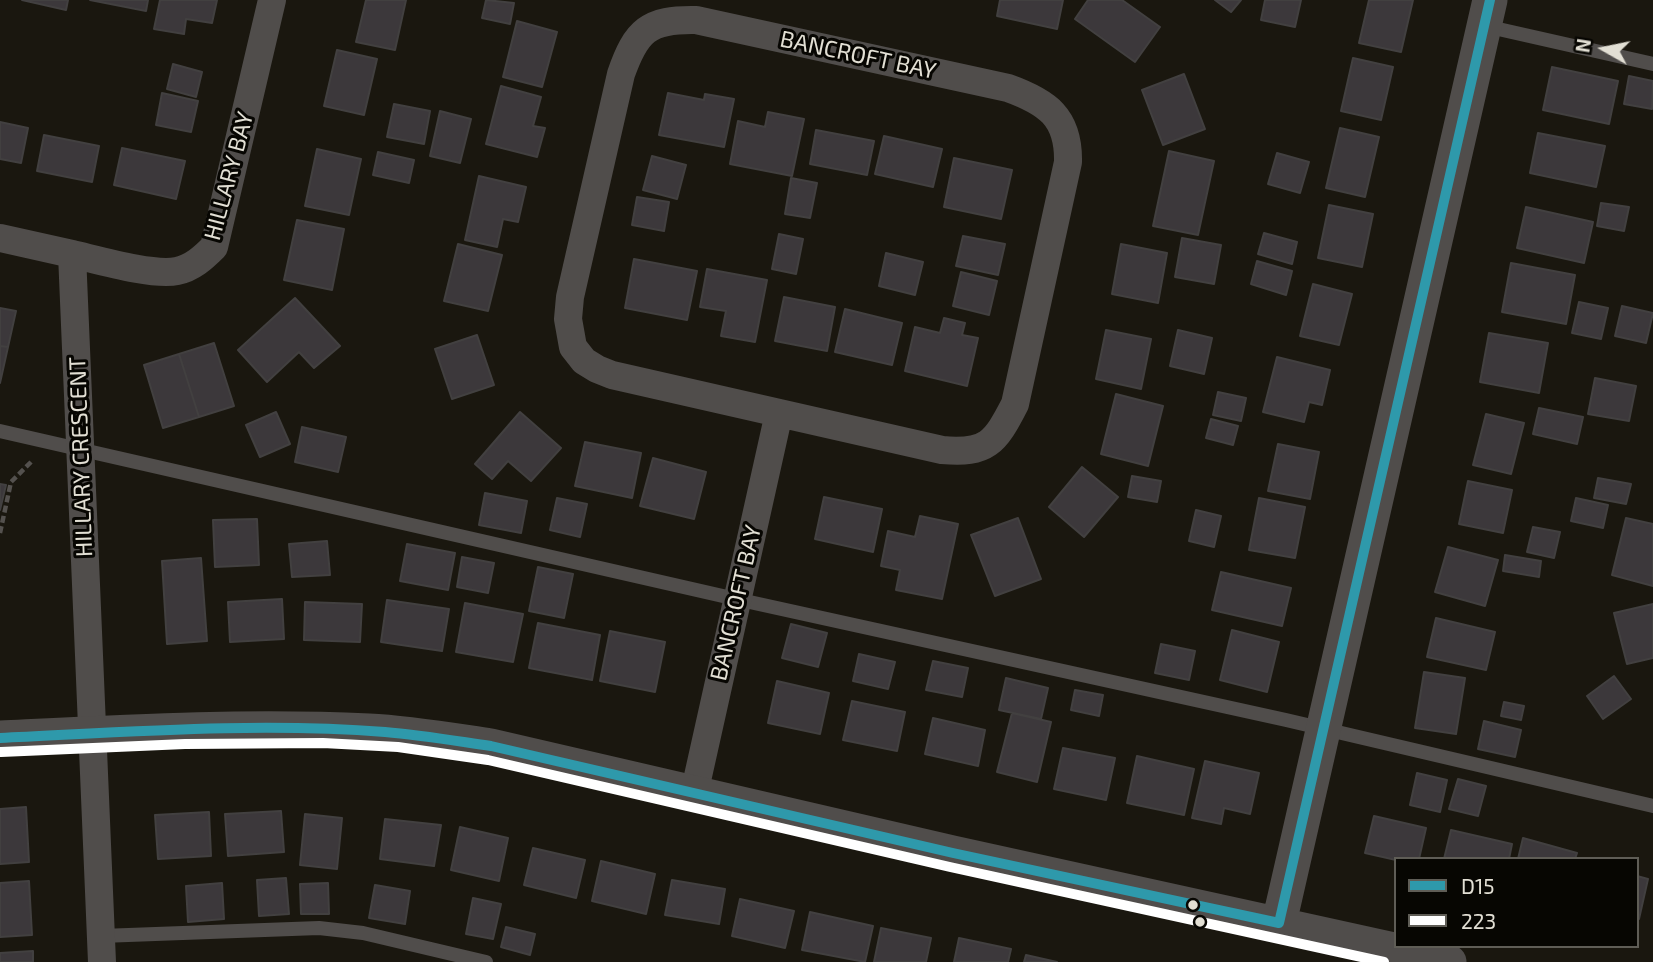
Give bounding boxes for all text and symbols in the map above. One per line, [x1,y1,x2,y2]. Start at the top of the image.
north arrow [1569,14,1639,84]
street label: BANCROFT BAY [777,25,939,85]
text: N [1570,37,1595,54]
street label: HILLARY BAY [199,109,259,243]
street label: HILLARY CRESCENT [64,356,98,558]
street label: BANCROFT BAY [705,523,767,683]
legend [1394,857,1639,948]
text: D15 [1461,873,1495,898]
unlabelled marker [1186,898,1200,912]
text: 223 [1461,908,1496,933]
unlabelled marker [1193,915,1207,929]

